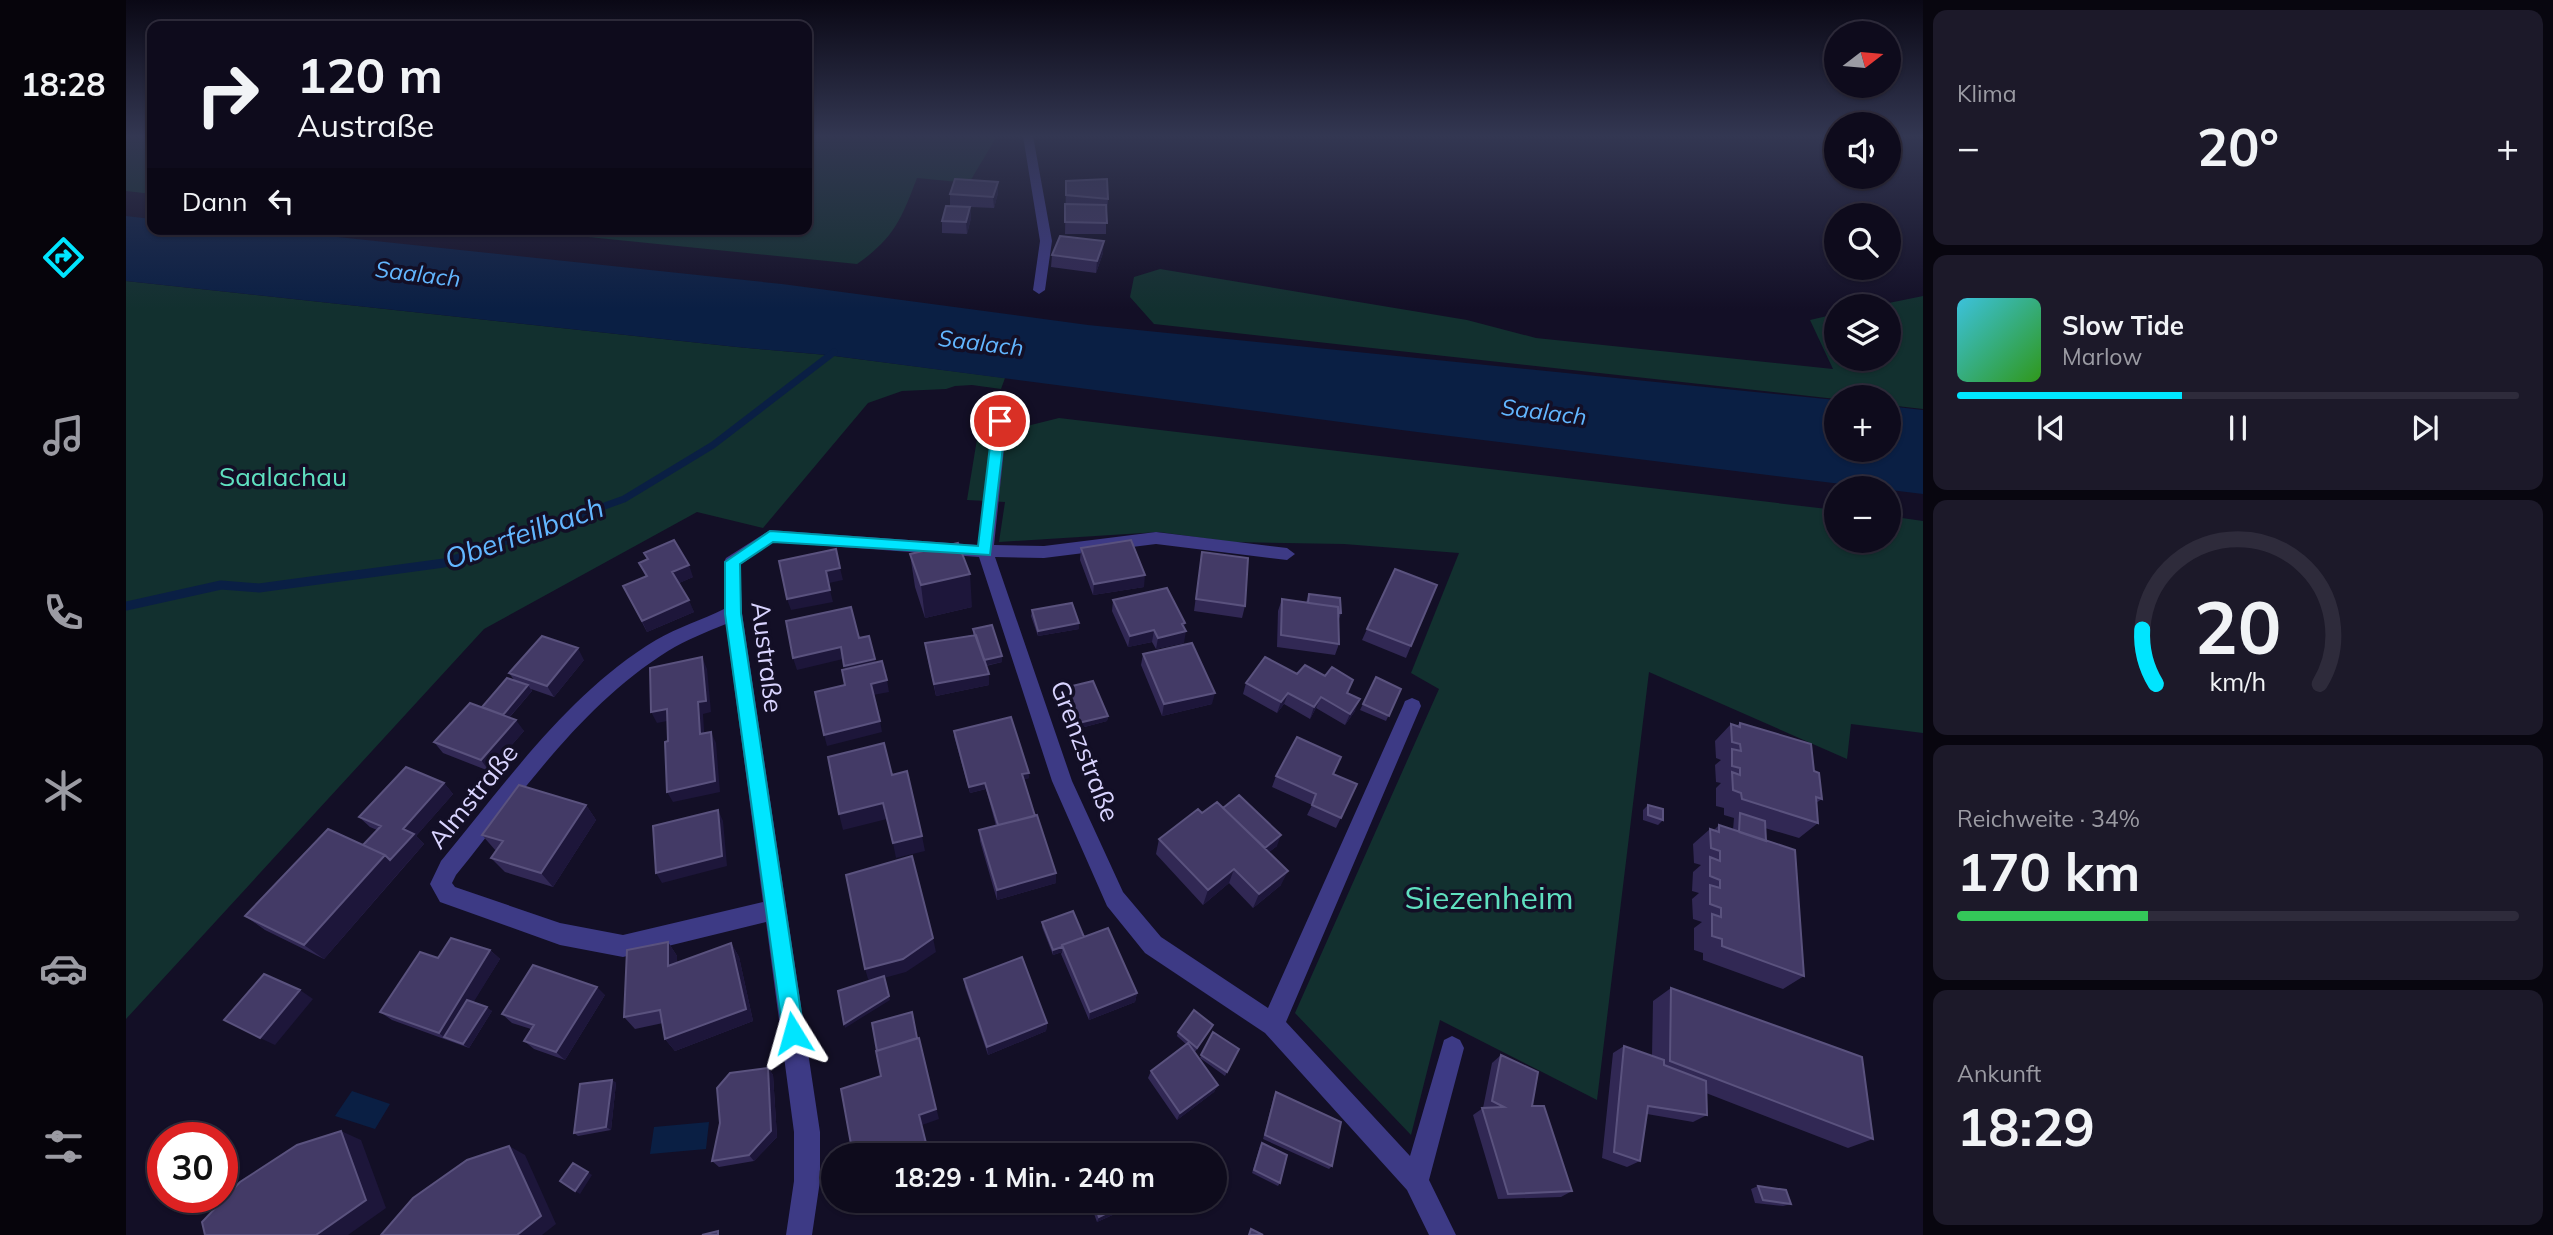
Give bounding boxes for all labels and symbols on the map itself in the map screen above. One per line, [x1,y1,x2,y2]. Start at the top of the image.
north arrow [1824,21,1900,98]
water label: Saalach [374,254,463,293]
water label: Saalach [937,323,1026,362]
pin [970,391,1030,451]
water label: Saalach [1500,392,1589,431]
park label: Saalachau [219,460,347,493]
water label: Oberfeilbach [440,489,608,576]
street label: Austraße [744,600,791,714]
street label: Grenzstraße [1043,676,1127,826]
street label: Almstraße [420,737,525,855]
park label: Siezenheim [1404,877,1574,917]
position arrow [756,996,830,1070]
speed limit sign: 30 [147,1122,238,1213]

